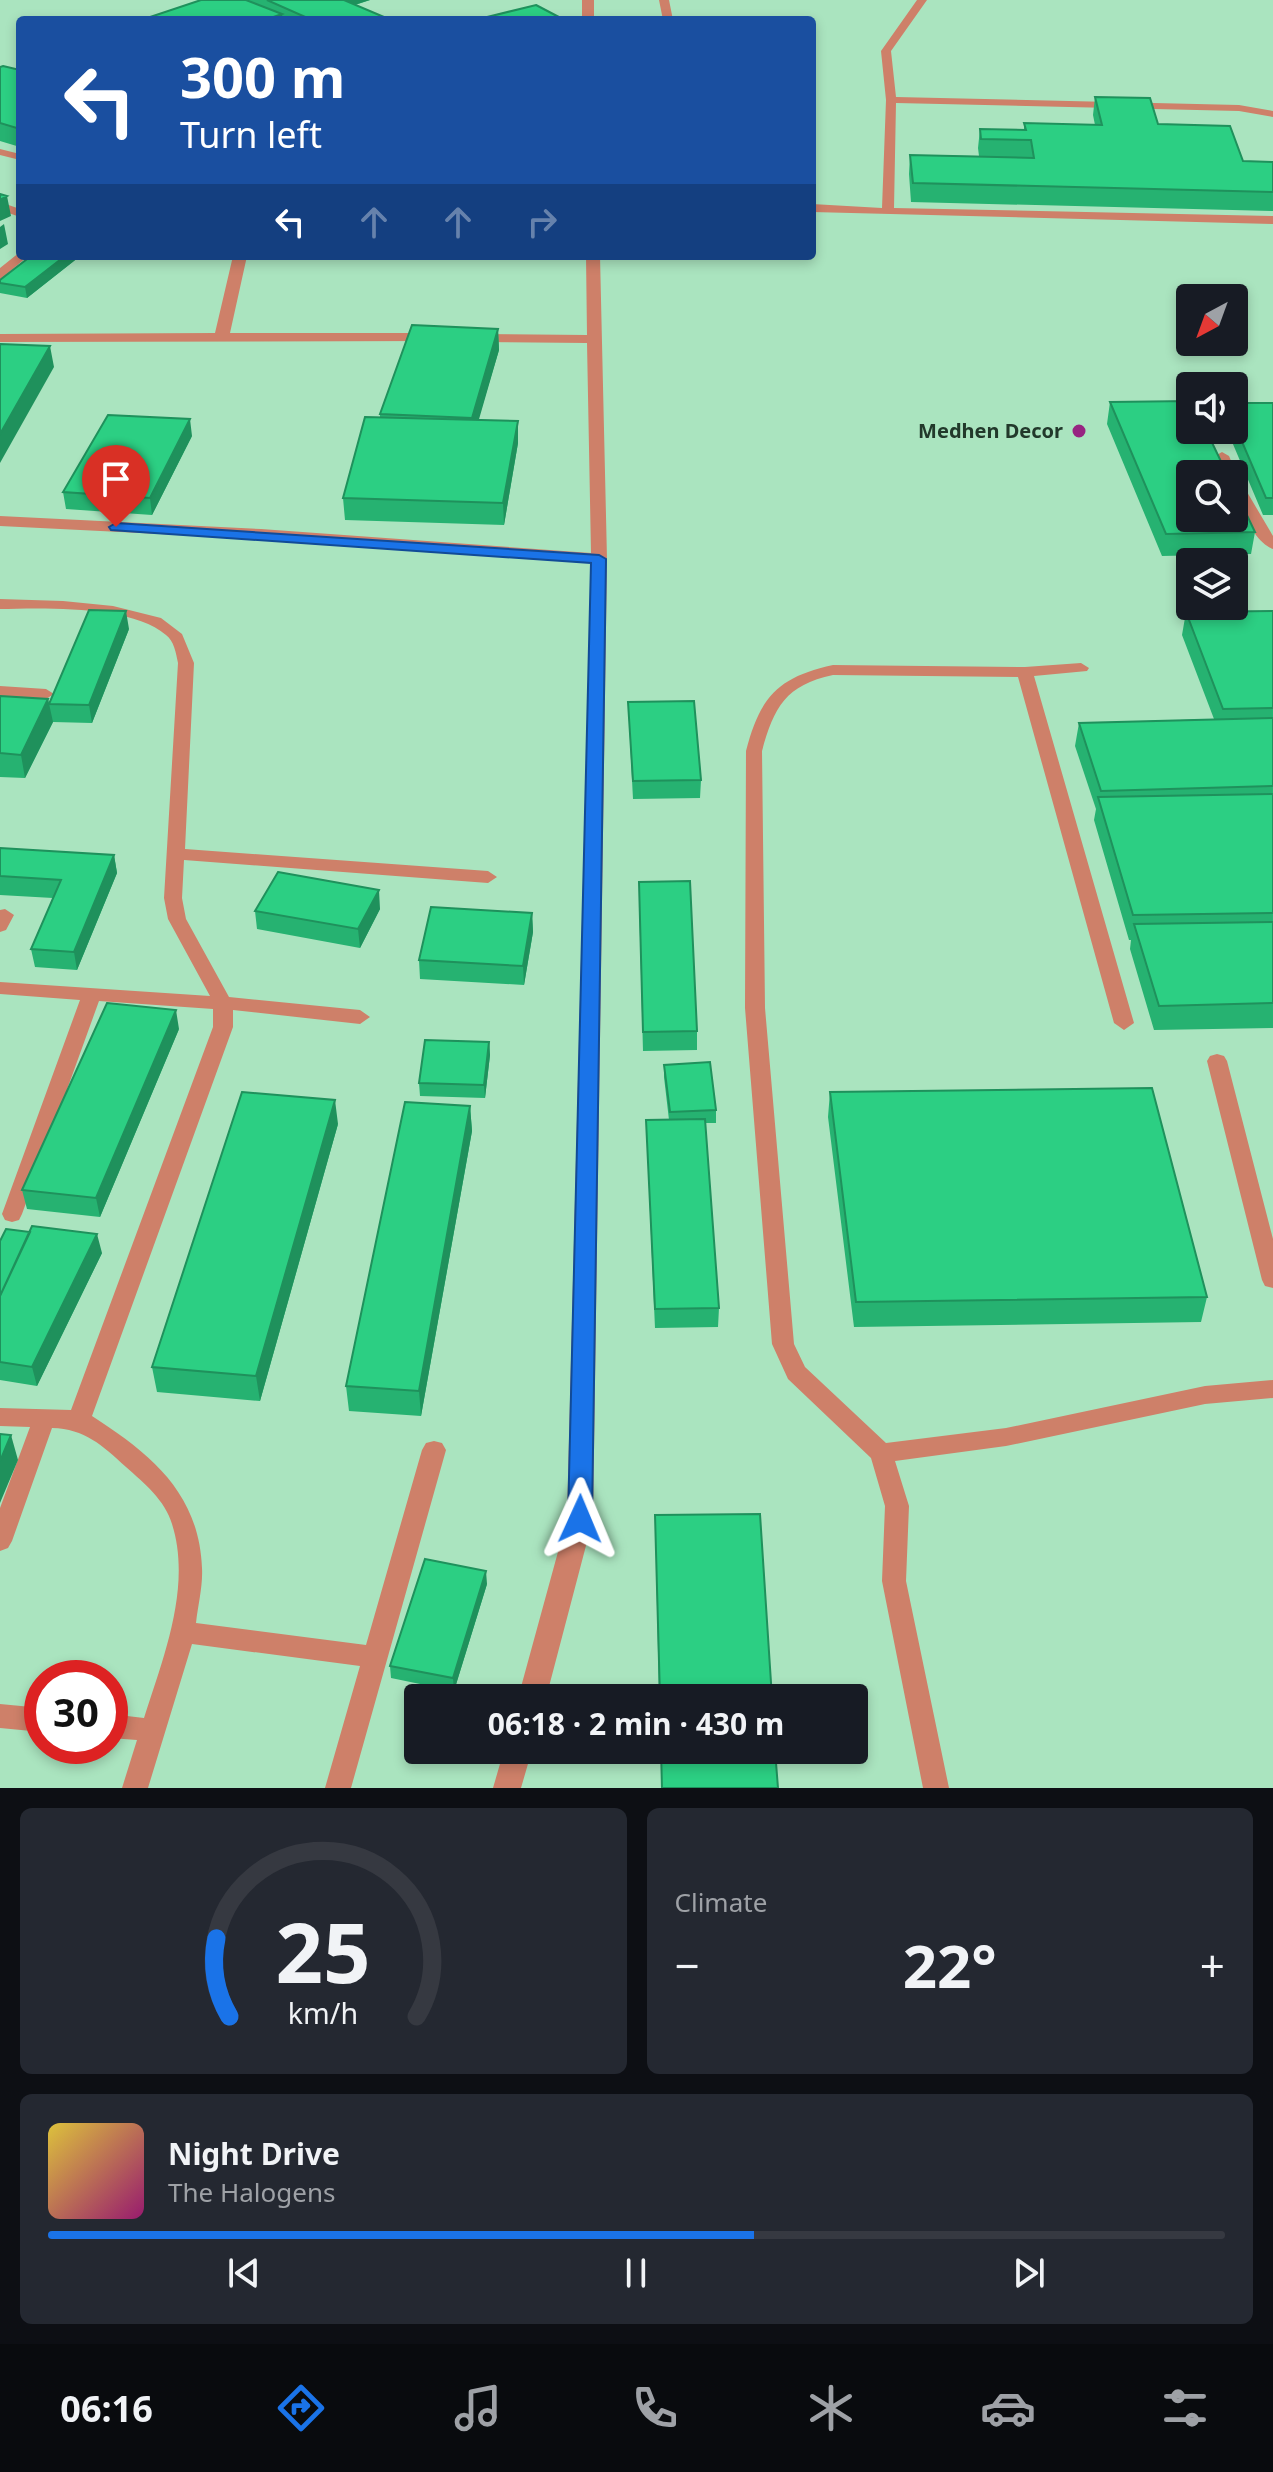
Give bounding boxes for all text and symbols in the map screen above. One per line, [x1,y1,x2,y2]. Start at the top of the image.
text: 300 m [180,38,345,114]
icon: left [48,48,152,152]
text: Turn left [180,110,322,159]
icon: left [268,200,312,244]
icon: ahead [352,200,396,244]
icon: ahead [436,200,480,244]
icon: right [520,200,564,244]
north arrow [1176,284,1248,356]
map controls [1176,284,1248,620]
button: sound [1176,372,1248,444]
place label: Medhen Decor [918,417,1063,444]
marker: Medhen Decor [1070,422,1088,440]
pin [82,445,150,527]
icon: arrive [94,457,138,501]
button: search [1176,460,1248,532]
button: layers [1176,548,1248,620]
position arrow [538,1477,622,1561]
speed limit sign: 30 [24,1660,128,1764]
text: 06:18 · 2 min · 430 m [488,1703,784,1744]
text: Climate [675,1884,767,1920]
text: 25 [276,1894,371,2007]
text: 22° [903,1924,997,2006]
text: − [675,1935,700,1995]
text: + [1200,1935,1225,1995]
text: km/h [288,1993,358,2032]
text: Night Drive [168,2133,340,2174]
text: The Halogens [168,2174,335,2210]
icon: previous [222,2251,266,2295]
icon: pause [614,2251,658,2295]
icon: next [1007,2251,1051,2295]
icon: directions [273,2380,329,2436]
icon: music [450,2380,506,2436]
icon: phone [627,2380,683,2436]
icon: climate [803,2380,859,2436]
icon: car [980,2380,1036,2436]
icon: filters [1157,2380,1213,2436]
text: 06:16 [60,2384,153,2433]

